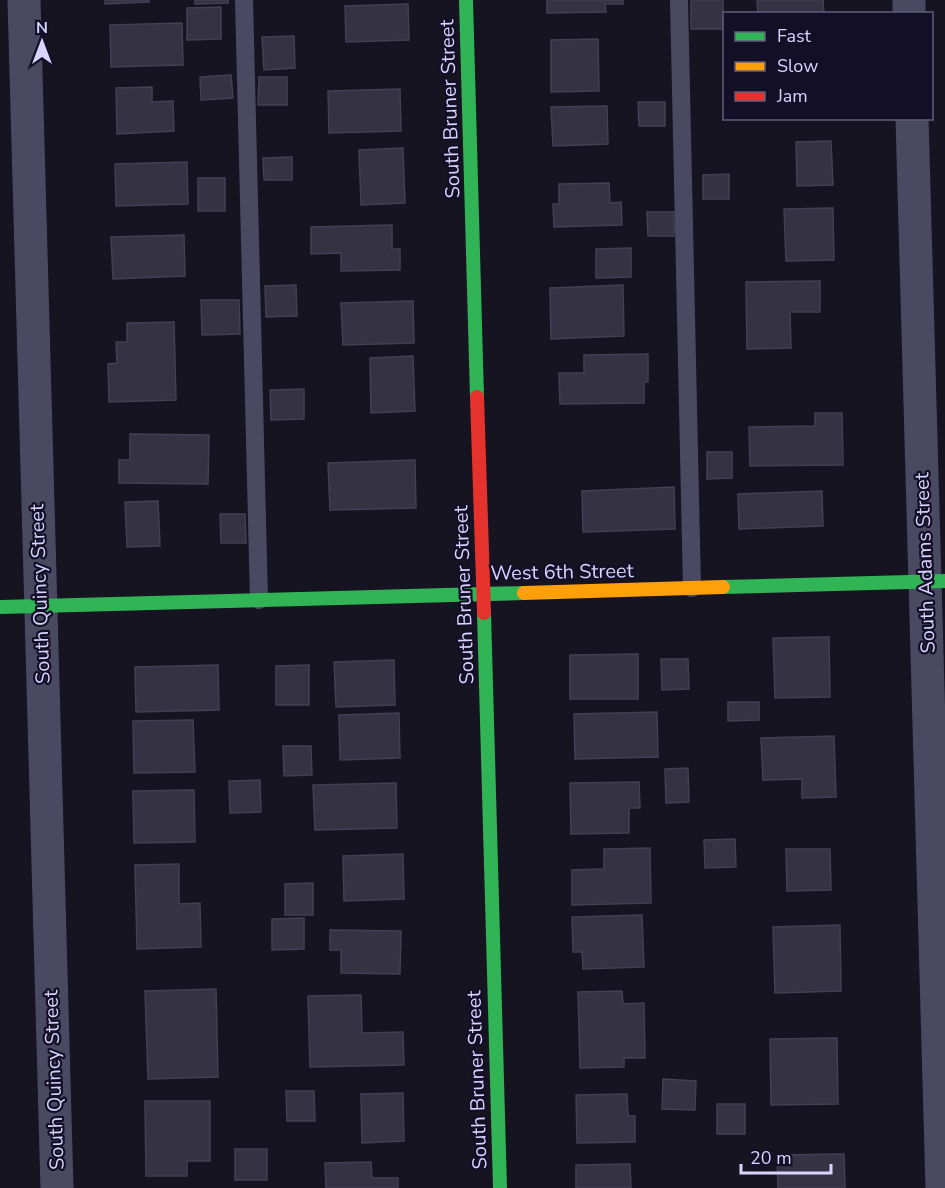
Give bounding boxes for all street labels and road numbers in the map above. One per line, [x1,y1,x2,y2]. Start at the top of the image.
street label: South Bruner Street [433,18,467,199]
street label: South Adams Street [908,471,942,654]
street label: South Quincy Street [23,503,57,684]
street label: South Bruner Street [447,504,481,685]
street label: West 6th Street [490,557,635,587]
street label: South Quincy Street [37,989,71,1170]
street label: South Bruner Street [460,989,494,1170]

